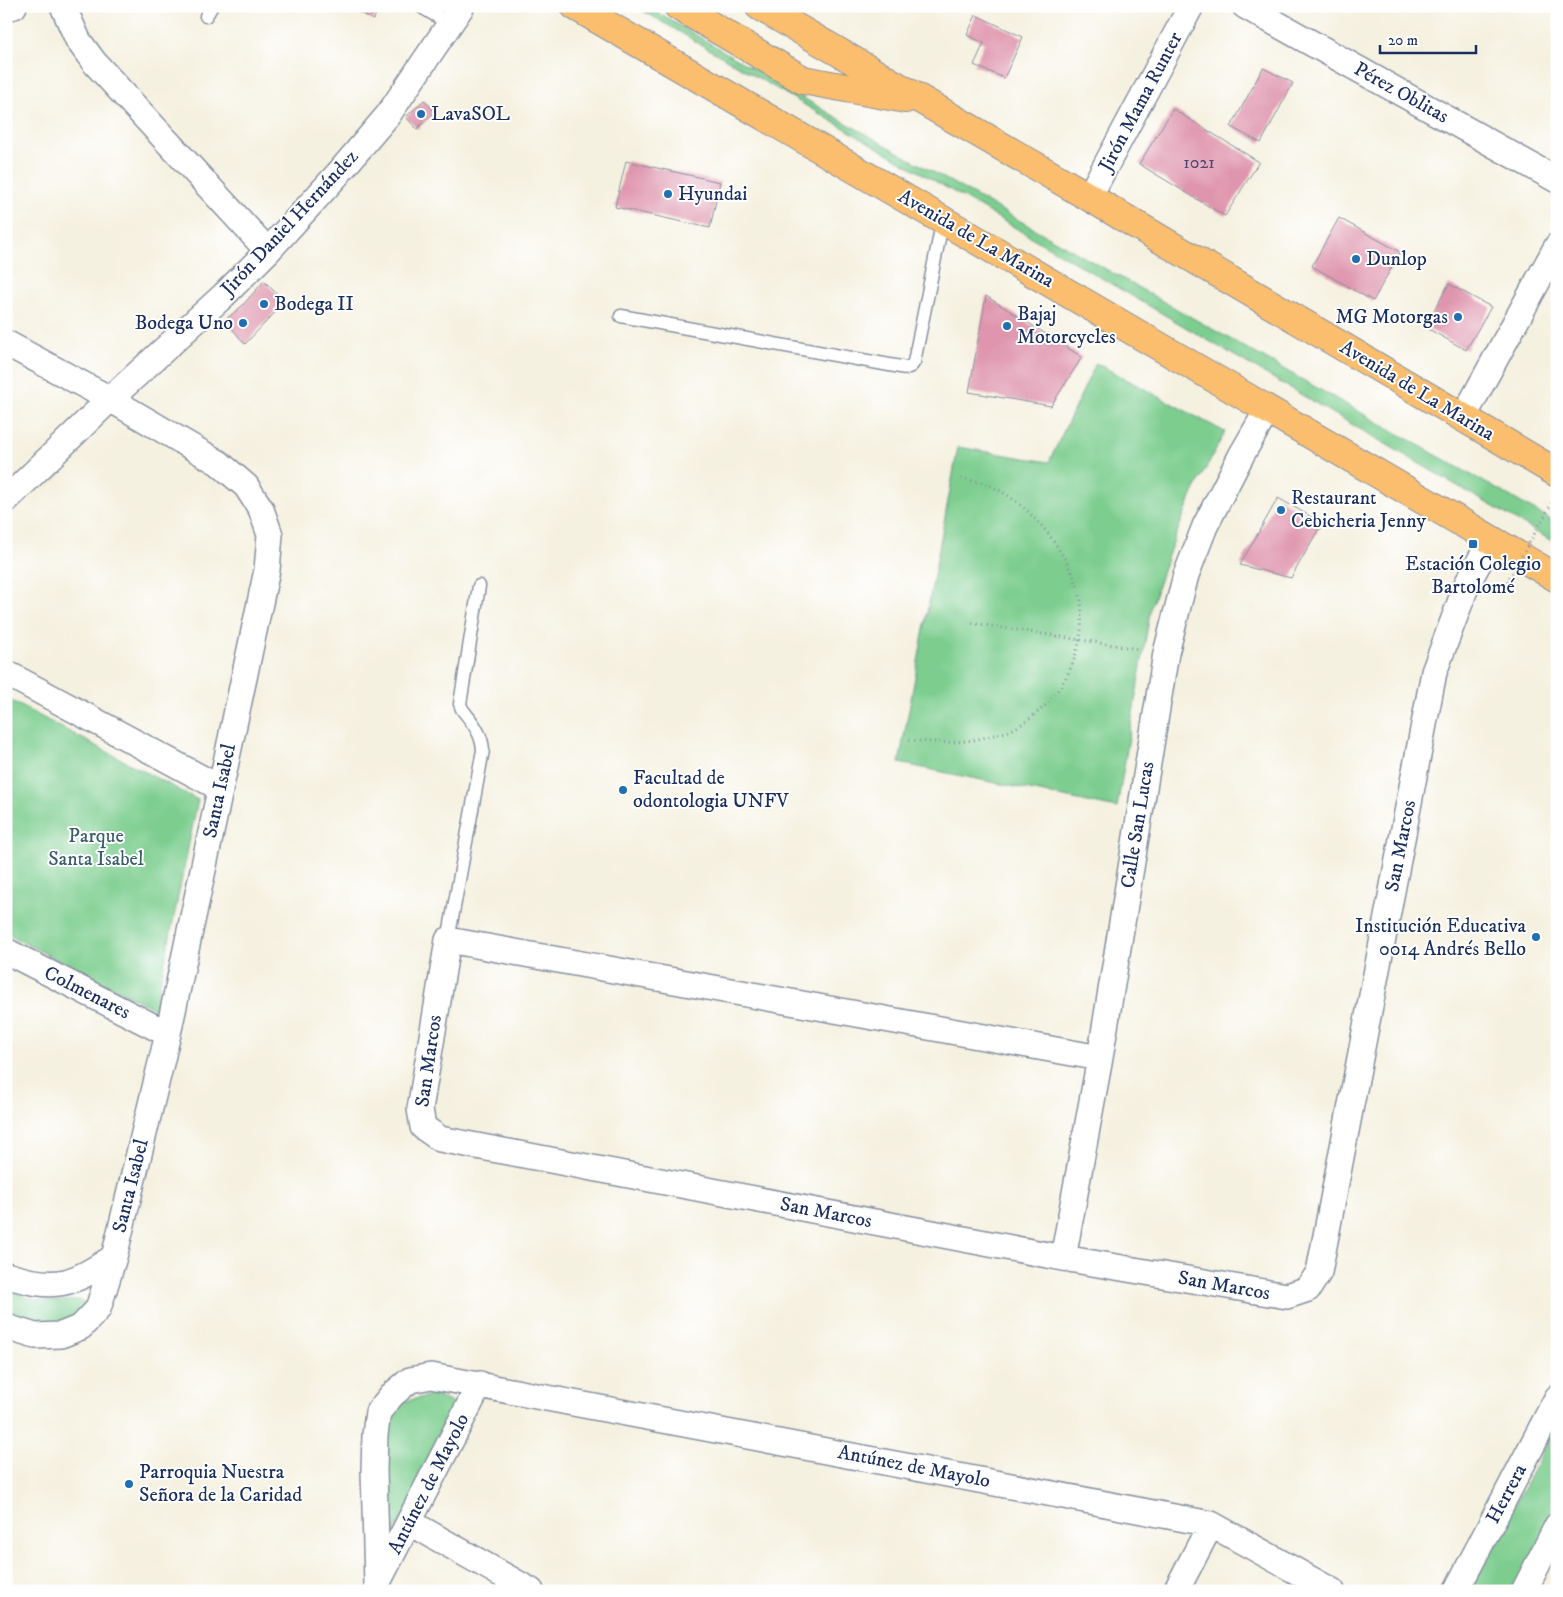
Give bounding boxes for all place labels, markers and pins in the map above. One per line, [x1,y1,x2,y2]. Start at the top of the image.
place label: LavaSOL [431,102,511,127]
marker: LavaSOL [415,108,427,120]
place label: Hyundai [678,182,748,207]
marker: Hyundai [662,188,674,200]
place label: Dunlop [1366,247,1427,272]
marker: Dunlop [1350,253,1362,265]
place label: Bodega II [274,292,354,317]
marker: Bodega II [258,298,270,310]
place label: Bajaj Motorcycles [1017,302,1116,350]
place label: MG Motorgas [1336,305,1448,330]
place label: Bodega Uno [135,311,233,336]
marker: MG Motorgas [1452,311,1464,323]
marker: Bodega Uno [237,317,249,329]
marker: Bajaj Motorcycles [1001,320,1013,332]
place label: Restaurant Cebicheria Jenny [1291,486,1426,534]
marker: Restaurant Cebicheria Jenny [1275,504,1287,516]
marker: Estación Colegio Bartolomé [1467,538,1479,550]
place label: Estación Colegio Bartolomé [1405,552,1541,600]
place label: Facultad de odontologia UNFV [633,766,789,814]
marker: Facultad de odontologia UNFV [617,784,629,796]
place label: Institución Educativa 0014 Andrés Bello [1355,914,1526,962]
marker: Institución Educativa 0014 Andrés Bello [1530,931,1542,943]
place label: Parroquia Nuestra Señora de la Caridad [139,1460,302,1508]
marker: Parroquia Nuestra Señora de la Caridad [123,1478,135,1490]

